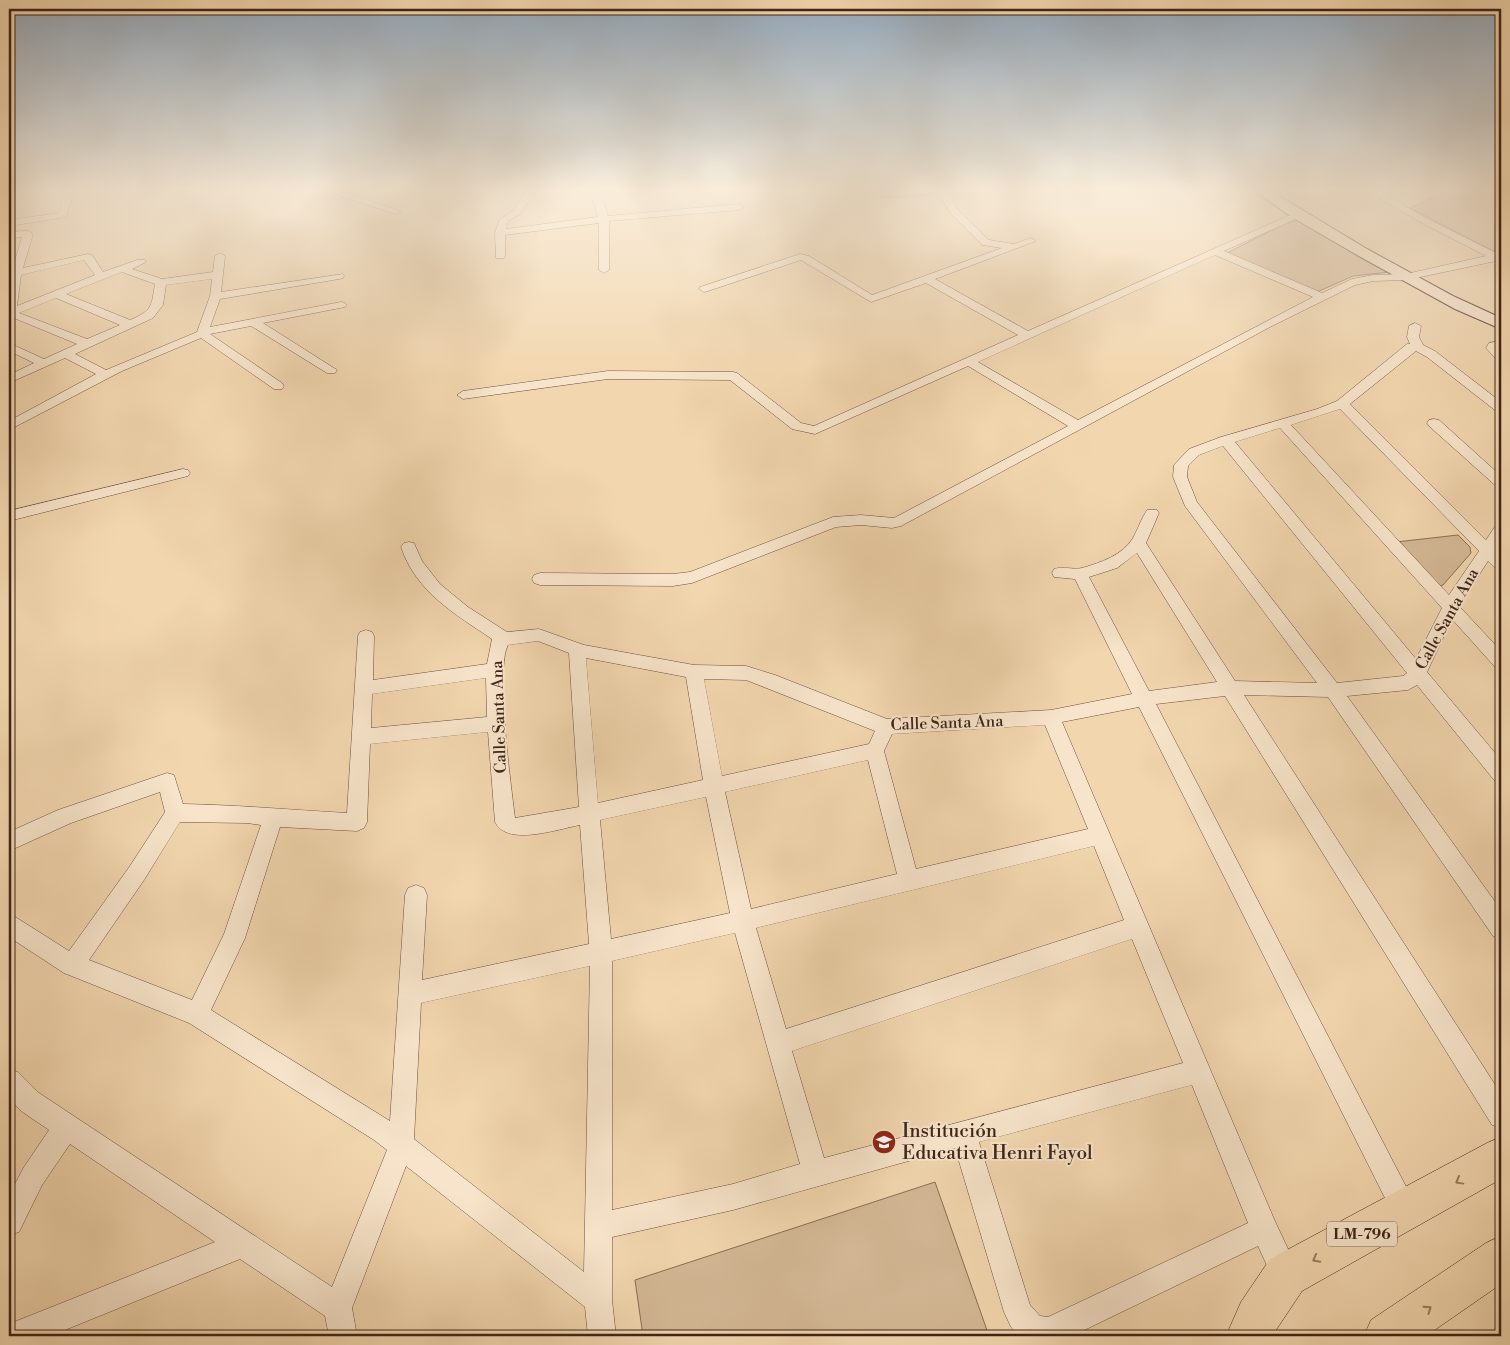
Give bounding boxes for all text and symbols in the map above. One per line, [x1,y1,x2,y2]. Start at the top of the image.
street label: Calle Santa Ana [1411,564,1483,673]
street label: Calle Santa Ana [487,659,511,774]
street label: Calle Santa Ana [890,711,1005,735]
place label: Institución Educativa Henri Fayol [902,1119,1093,1165]
school or university icon: Institución Educativa Henri Fayol [871,1129,897,1155]
one-way arrow [1455,1174,1464,1184]
road number: LM-796 [1327,1222,1397,1246]
one-way arrow [1312,1253,1321,1263]
one-way arrow [1422,1306,1431,1315]

